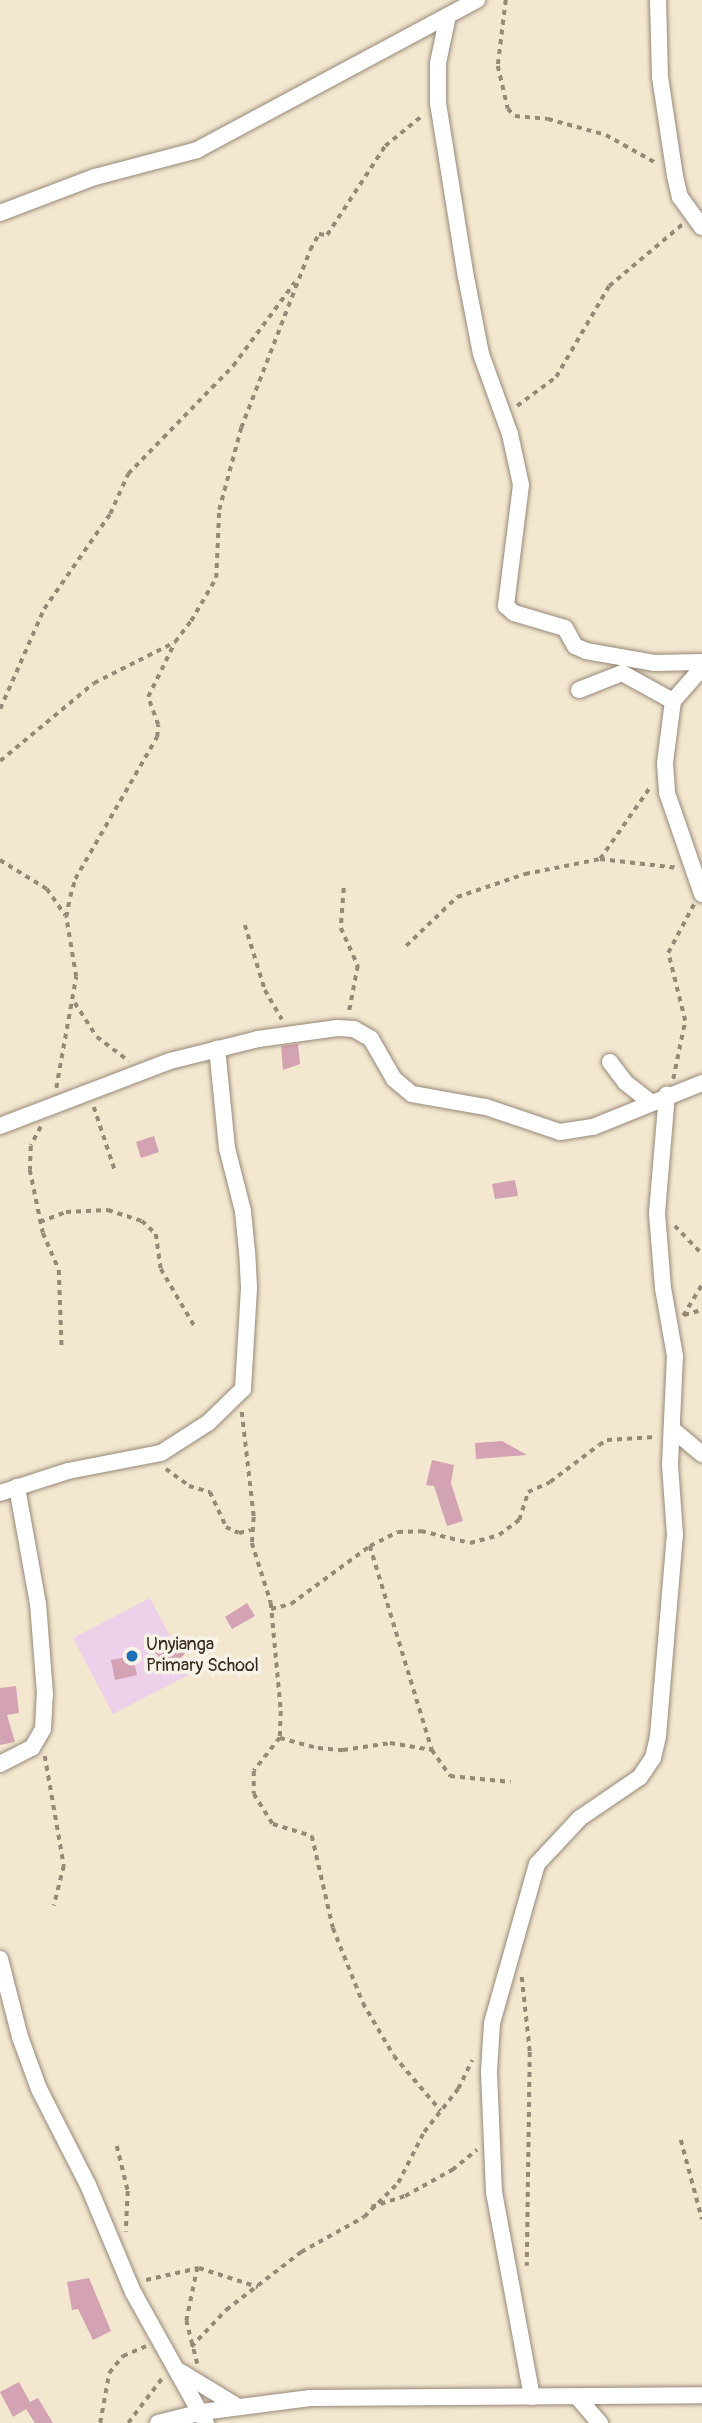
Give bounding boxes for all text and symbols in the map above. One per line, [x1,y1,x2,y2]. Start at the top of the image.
place label: Unyianga Primary School [146,1635,259,1678]
marker: Unyianga Primary School [124,1648,140,1664]

